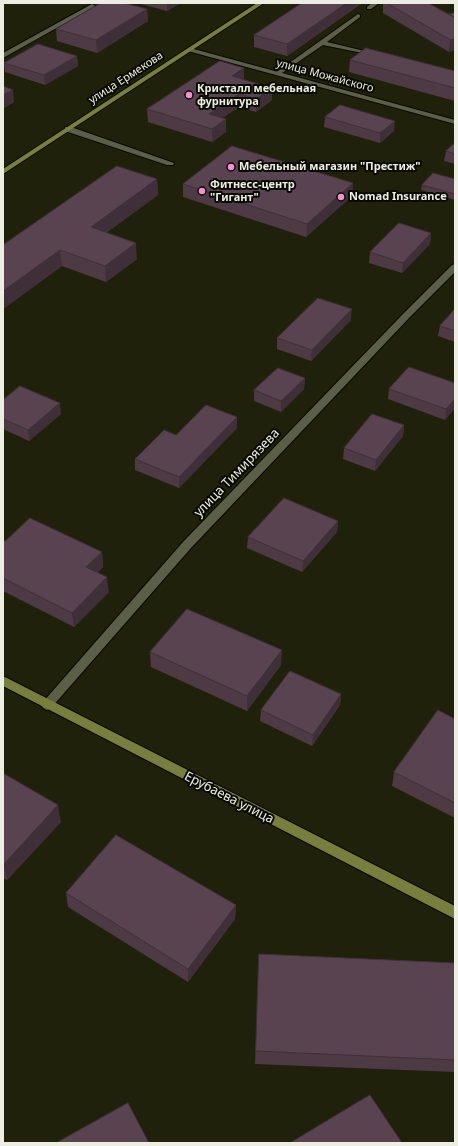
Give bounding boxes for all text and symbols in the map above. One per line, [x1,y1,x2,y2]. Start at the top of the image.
street label: улица Ермекова [86,49,166,107]
street label: улица Можайского [275,57,375,95]
place label: Кристалл мебельная фурнитура [197,82,316,108]
marker: Кристалл мебельная фурнитура [184,90,194,100]
place label: Мебельный магазин "Престиж" [239,160,421,174]
marker: Мебельный магазин "Престиж" [226,162,236,172]
place label: Фитнесс-центр "Гигант" [210,178,295,204]
marker: Фитнесс-центр "Гигант" [197,186,207,196]
place label: Nomad Insurance [349,190,447,204]
marker: Nomad Insurance [336,192,346,202]
street label: улица Тимирязева [191,426,283,520]
street label: Ерубаева улица [182,769,276,827]

